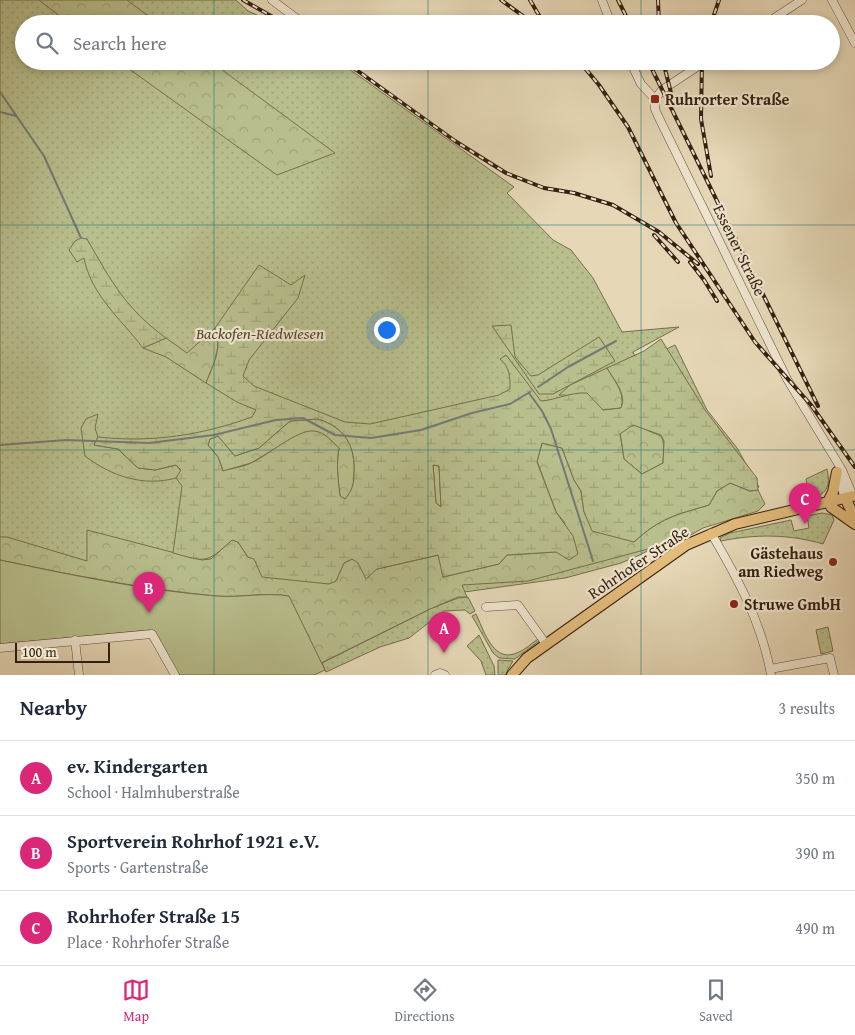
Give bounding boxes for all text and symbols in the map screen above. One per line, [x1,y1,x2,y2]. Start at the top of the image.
search box [15,15,840,70]
icon: search [33,29,61,57]
text: Search here [73,29,167,57]
place label: Ruhrorter Straße [665,87,790,111]
marker: Ruhrorter Straße [649,93,661,105]
street label: Essener Straße [707,200,773,300]
your location [374,317,400,343]
park label: Backofen-Riedwiesen [195,321,324,345]
pin: C [789,483,821,524]
street label: Rohrhofer Straße [583,519,693,605]
place label: Gästehaus am Riedweg [738,541,824,583]
marker: Gästehaus am Riedweg [827,556,839,568]
pin: B [133,572,165,613]
place label: Struwe GmbH [744,592,841,616]
marker: Struwe GmbH [728,598,740,610]
pin: A [428,612,460,653]
scale bar [15,640,110,663]
text: 100 m [22,642,57,662]
text: Nearby [20,692,87,723]
text: 3 results [778,696,835,720]
text: ev. Kindergarten [67,752,208,780]
text: A [31,766,41,790]
text: 350 m [795,766,835,790]
text: School · Halmhuberstraße [67,780,240,804]
text: Sportverein Rohrhof 1921 e.V. [67,827,319,855]
text: B [31,841,41,865]
text: 390 m [795,841,835,865]
text: Sports · Gartenstraße [67,855,209,879]
text: Rohrhofer Straße 15 [67,902,240,930]
text: C [31,916,41,940]
text: 490 m [795,916,835,940]
text: Place · Rohrhofer Straße [67,930,229,954]
tab: Map [122,976,150,1026]
tab: Directions [394,976,455,1026]
tab: Saved [699,976,733,1026]

